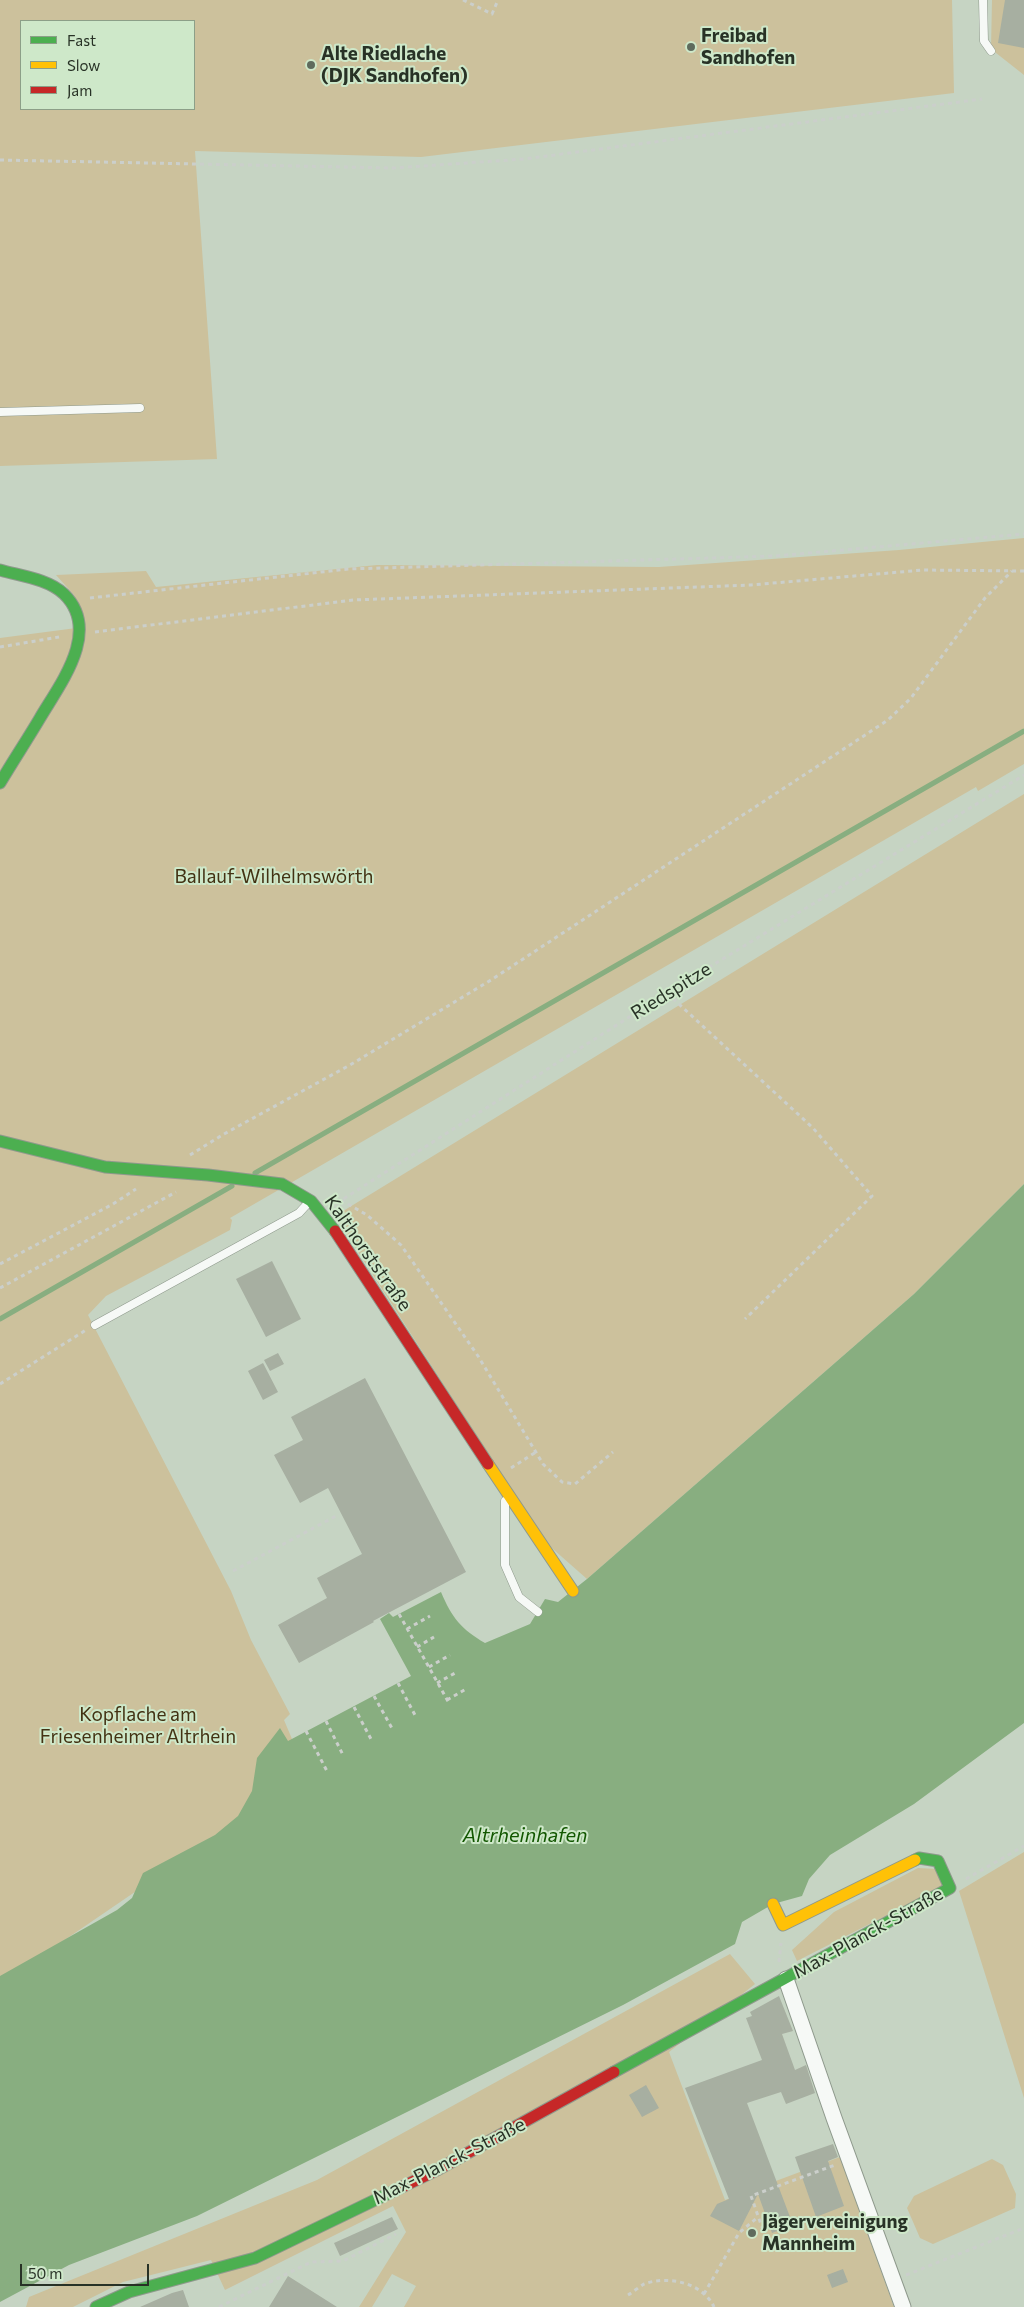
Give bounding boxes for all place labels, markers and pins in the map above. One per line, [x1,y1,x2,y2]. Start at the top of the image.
place label: Freibad Sandhofen [701,25,795,69]
marker: Freibad Sandhofen [685,41,697,53]
place label: Alte Riedlache (DJK Sandhofen) [321,43,468,87]
marker: Alte Riedlache (DJK Sandhofen) [305,59,317,71]
place label: Jägervereinigung Mannheim [762,2211,908,2255]
marker: Jägervereinigung Mannheim [746,2227,758,2239]

